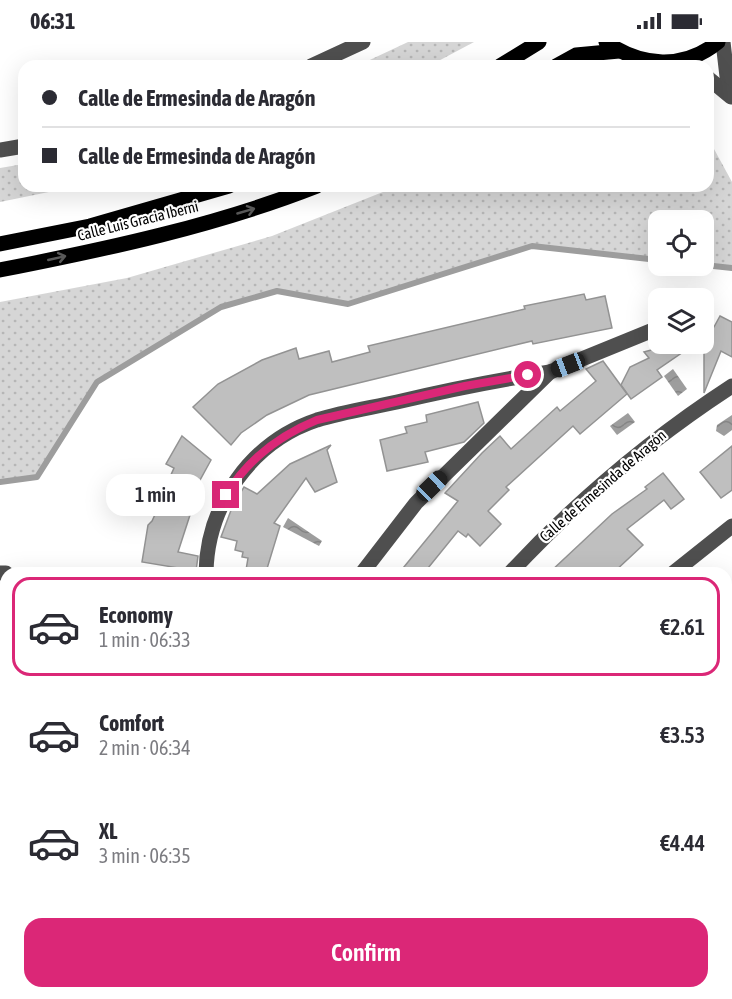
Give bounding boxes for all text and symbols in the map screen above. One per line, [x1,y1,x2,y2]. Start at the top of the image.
text: 06:31 [30,8,75,34]
text: Calle de Ermesinda de Aragón [78,85,315,111]
text: Calle de Ermesinda de Aragón [78,143,315,169]
street label: Calle Luis Gracia Iberni [76,197,200,244]
one-way arrow [237,205,256,216]
map controls [648,210,714,354]
button: locate [648,210,714,276]
one-way arrow [48,252,67,264]
button: layers [648,288,714,354]
car [548,350,588,380]
route start [514,361,541,388]
street label: Calle de Ermesinda de Aragón [536,426,669,545]
car [413,467,451,505]
callout: 1 min [106,474,205,516]
route end [212,481,239,508]
text: 1 min [135,483,176,506]
icon: car [27,600,81,654]
text: Economy [99,602,173,628]
text: €2.61 [660,614,705,640]
text: 1 min · 06:33 [99,628,191,651]
icon: car [27,708,81,762]
text: Comfort [99,710,164,736]
text: €3.53 [660,722,705,748]
text: 2 min · 06:34 [99,736,191,759]
icon: car [27,816,81,870]
text: XL [99,818,117,844]
text: €4.44 [660,830,705,856]
text: 3 min · 06:35 [99,844,191,867]
button: Confirm [24,918,708,987]

